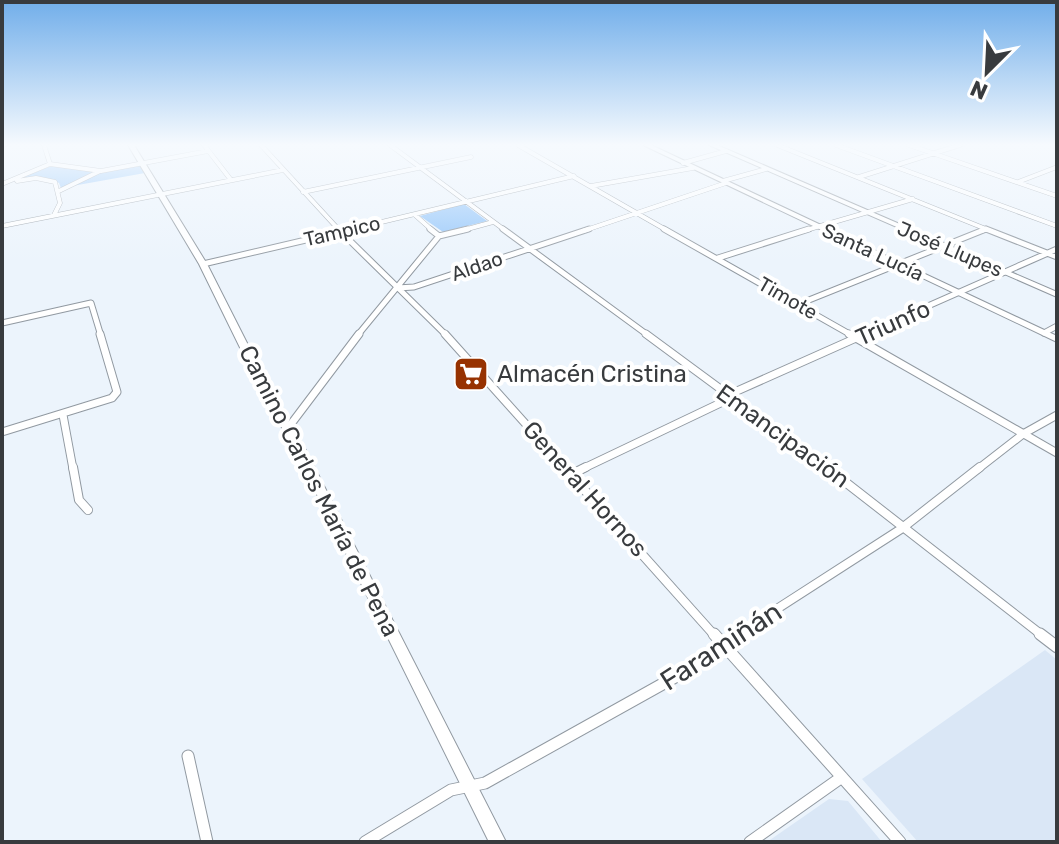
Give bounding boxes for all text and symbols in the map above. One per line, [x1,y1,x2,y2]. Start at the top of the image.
north arrow [947,32,1027,112]
text: N [966,74,992,105]
street label: Tampico [301,211,383,251]
street label: José Llupes [894,216,1006,282]
street label: Santa Lucía [818,218,928,286]
street label: Aldao [448,246,506,286]
street label: Timote [754,271,822,325]
street label: Triunfo [851,294,935,352]
street label: Camino Carlos María de Pena [233,341,405,641]
supermarket icon: Almacén Cristina [452,355,490,393]
place label: Almacén Cristina [497,360,687,388]
street label: Emancipación [711,378,855,494]
street label: General Hornos [517,416,653,562]
street label: Faramiñán [654,595,788,697]

